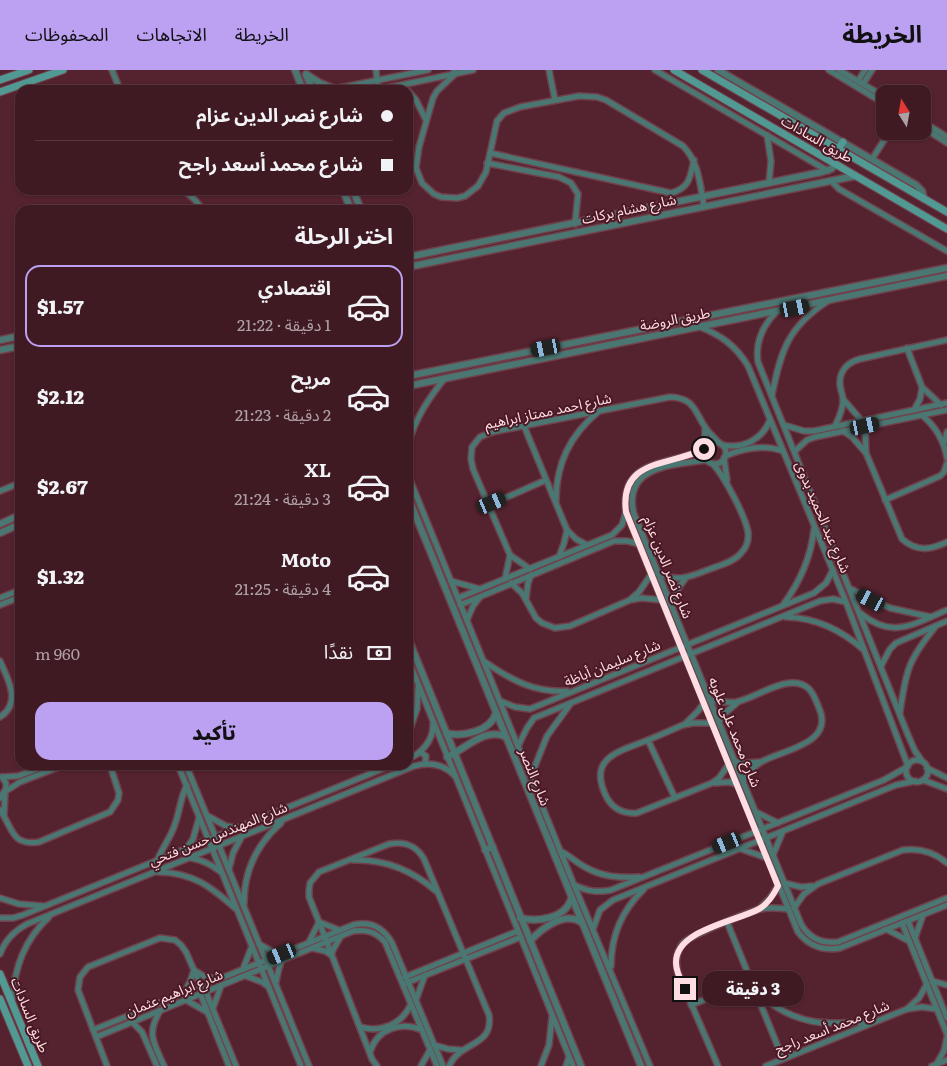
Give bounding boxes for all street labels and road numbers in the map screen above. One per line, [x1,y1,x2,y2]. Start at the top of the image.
street label: طريق السادات [777,110,857,168]
street label: شارع هشام بركات [580,188,678,230]
street label: طريق الروضة [638,301,712,336]
street label: شارع احمد ممتاز ابراهيم [482,387,614,435]
street label: شارع عبد الحميد بدوى [789,458,857,576]
street label: شارع نصر الدين عزام [637,512,699,622]
street label: شارع سليمان أباظة [560,634,664,692]
street label: شارع محمد على علوبه [703,673,767,791]
street label: شارع النصر [513,744,557,809]
street label: شارع المهندس حسن فتحي [145,796,291,872]
street label: شارع ابراهيم عثمان [122,963,226,1023]
street label: طريق السادات [6,974,55,1056]
street label: شارع محمد أسعد راجح [771,994,893,1060]

